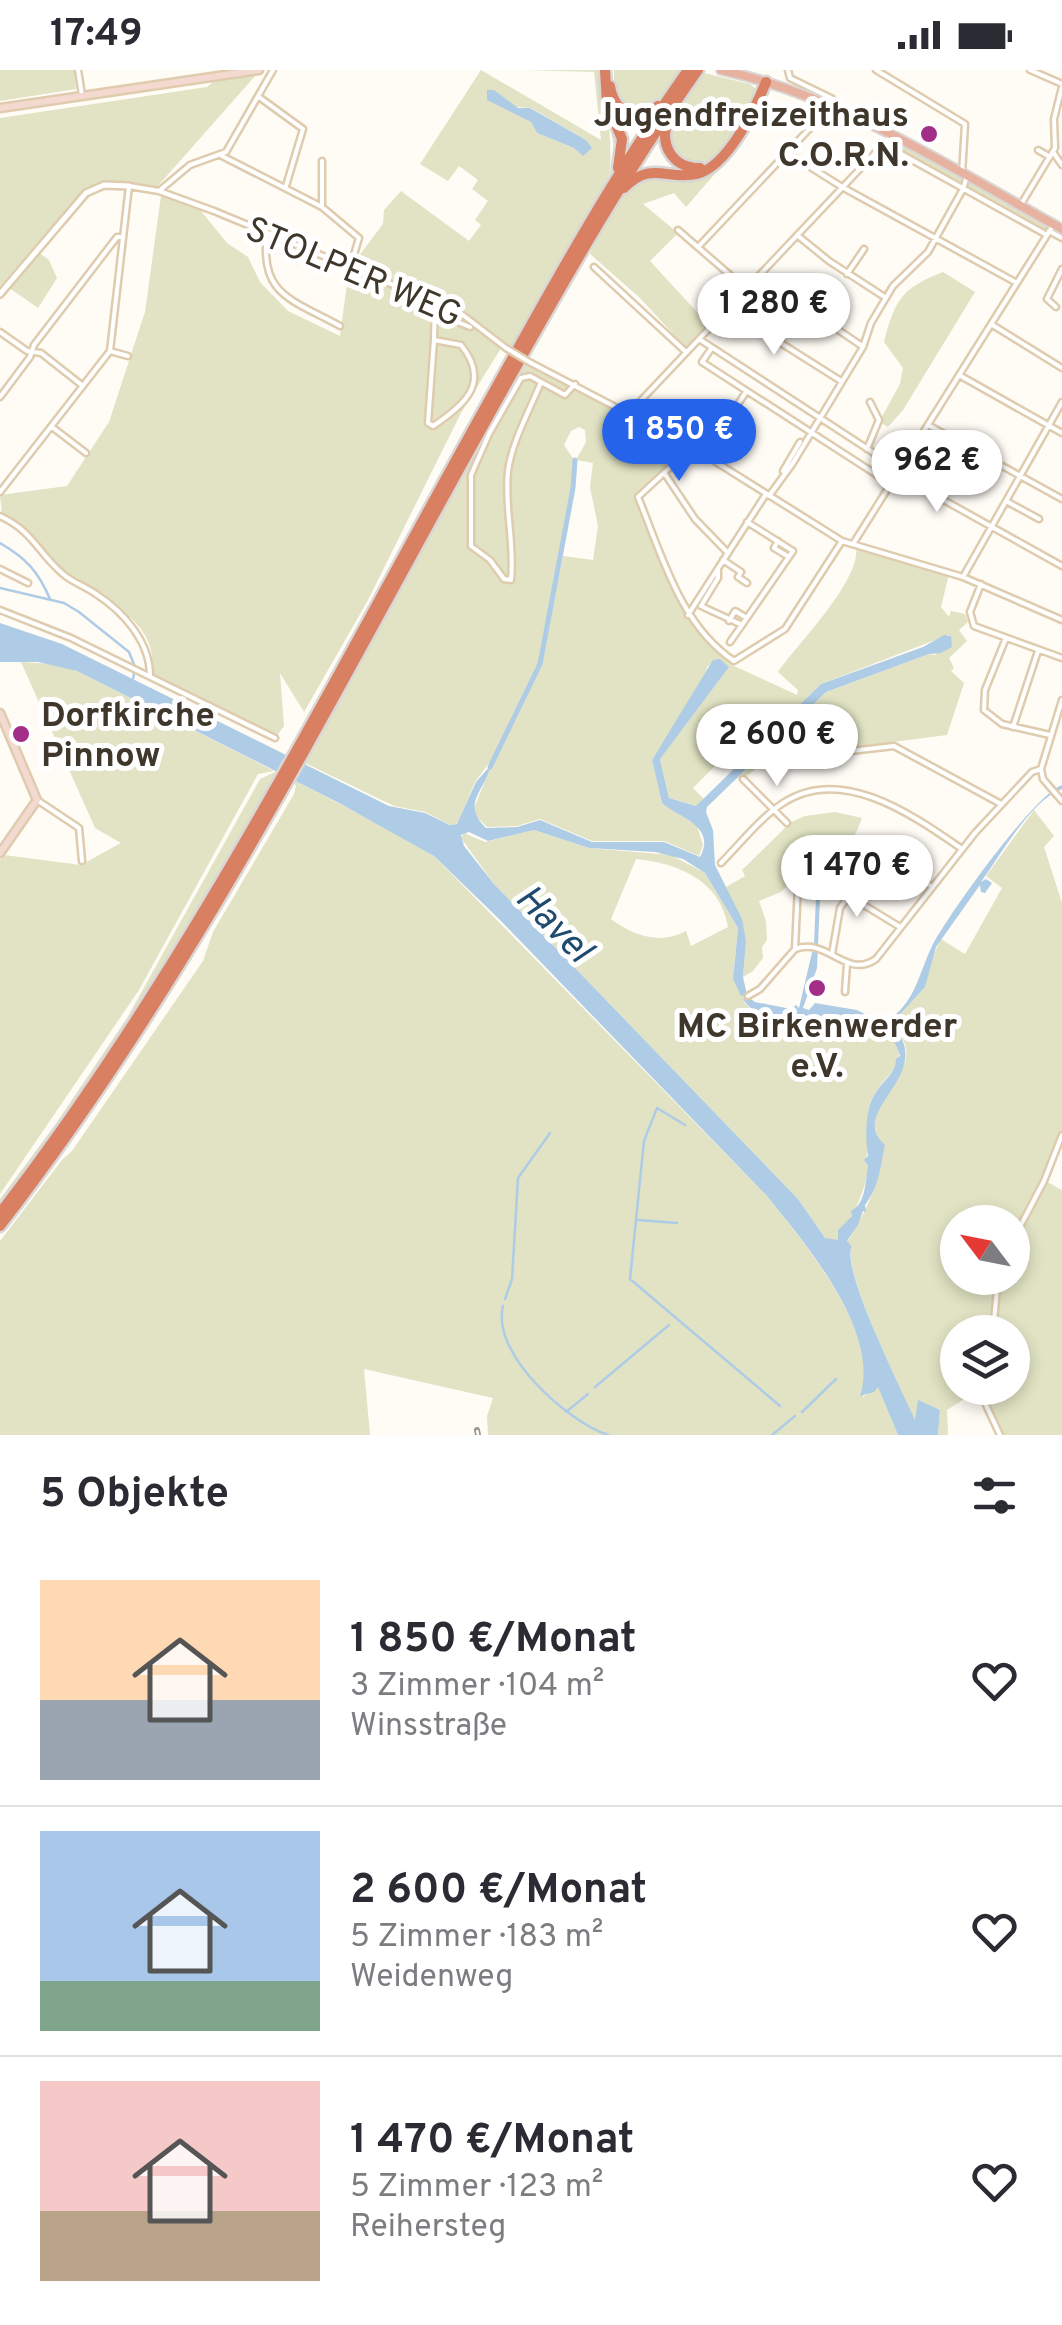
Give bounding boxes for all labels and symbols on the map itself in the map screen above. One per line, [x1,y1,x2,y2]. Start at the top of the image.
place label: Jugendfreizeithaus C.O.R.N. [593,95,909,179]
marker: Jugendfreizeithaus C.O.R.N. [918,123,940,145]
street label: STOLPER WEG [238,208,468,339]
pin: 1 280 € [682,273,866,358]
pin: 1 850 € [587,399,771,484]
pin: 962 € [867,430,1007,515]
place label: Dorfkirche Pinnow [41,695,215,779]
pin: 2 600 € [685,704,869,789]
marker: Dorfkirche Pinnow [10,723,32,745]
pin: 1 470 € [765,835,949,920]
water label: Havel [503,876,603,977]
marker: MC Birkenwerder e.V. [806,977,828,999]
place label: MC Birkenwerder e.V. [677,1006,958,1090]
north arrow [940,1205,1030,1295]

